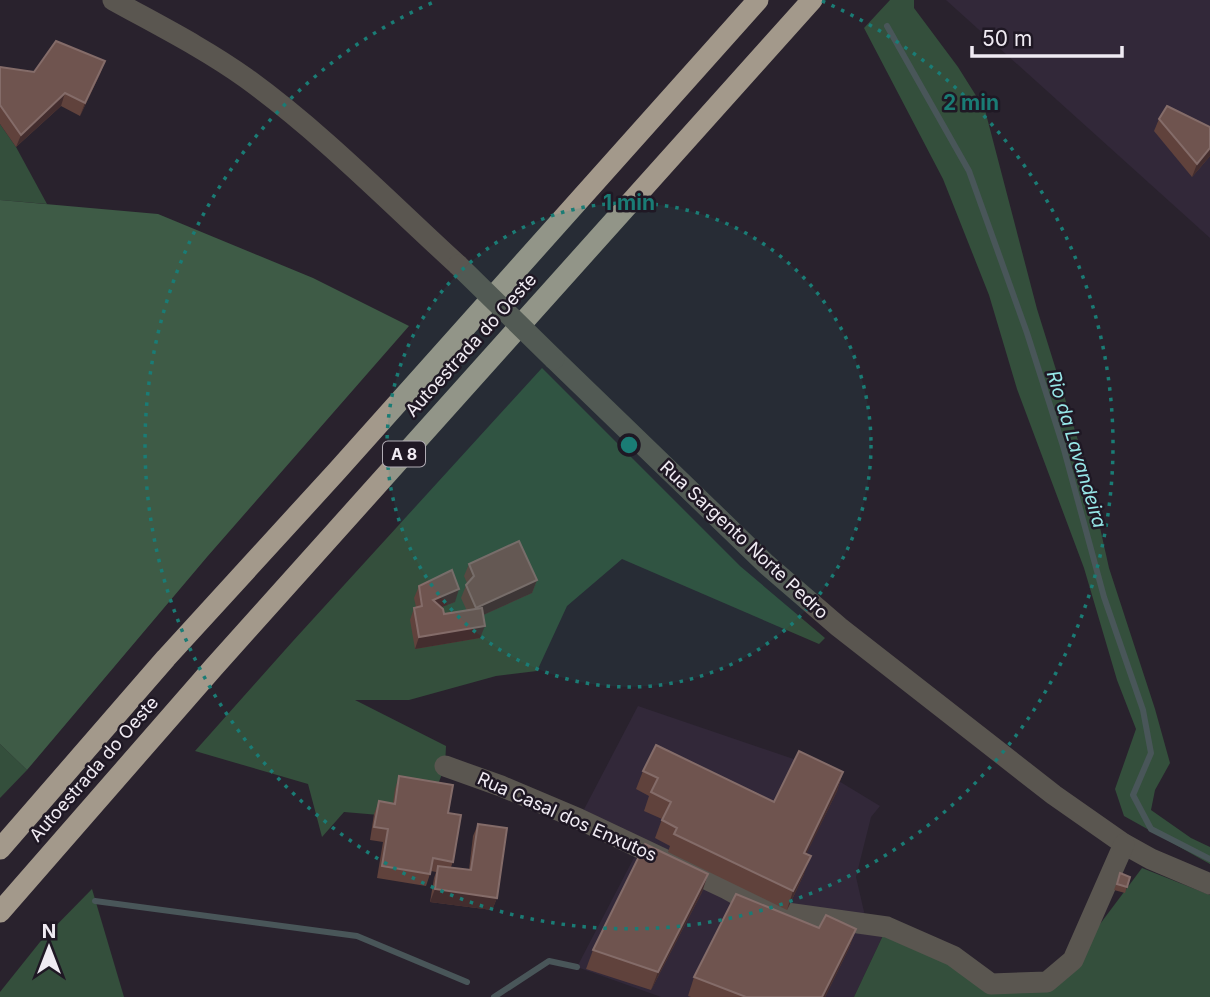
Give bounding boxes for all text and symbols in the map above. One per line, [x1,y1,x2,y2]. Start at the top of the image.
scale bar [972,14,1122,58]
text: 50 m [982,26,1032,51]
text: 2 min [943,90,999,115]
text: 1 min [603,190,655,215]
street label: Autoestrada do Oeste [401,269,540,421]
water label: Rio da Lavandeira [1042,368,1111,531]
centre of rings [617,433,641,457]
road number: A 8 [383,442,425,467]
street label: Rua Sargento Norte Pedro [656,456,833,623]
street label: Autoestrada do Oeste [25,692,162,846]
street label: Rua Casal dos Enxutos [474,767,660,866]
north arrow [14,913,84,983]
text: N [42,920,56,943]

